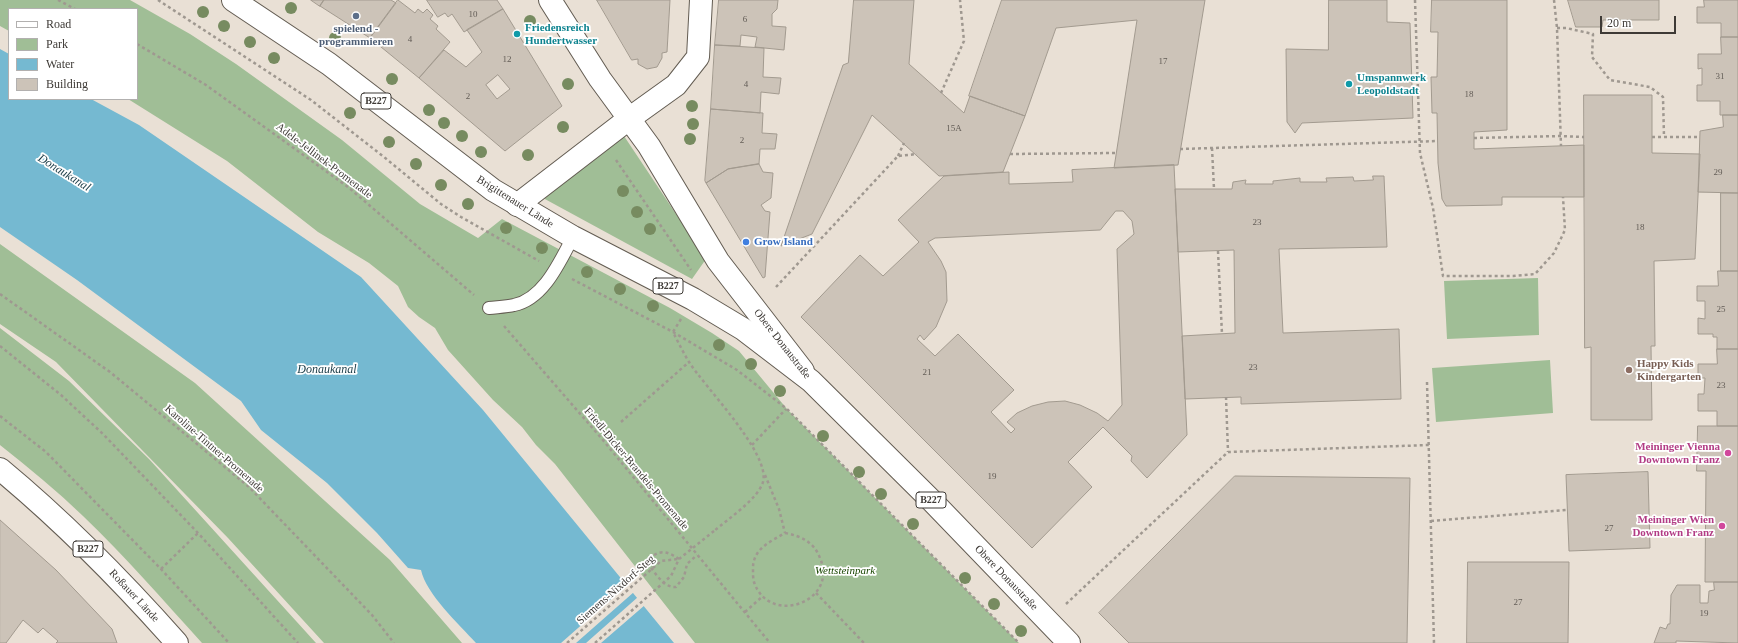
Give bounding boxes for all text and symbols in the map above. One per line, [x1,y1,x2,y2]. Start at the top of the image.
legend [8,8,138,100]
scale bar [1602,8,1678,34]
house number: 10 [468,10,478,20]
marker: spielend - programmieren [351,11,361,21]
house number: 6 [743,15,747,25]
text: 20 m [1607,16,1631,30]
text: Road [46,17,71,31]
place label: Friedensreich Hundertwasser [525,21,597,47]
place label: spielend - programmieren [319,22,393,48]
marker: Friedensreich Hundertwasser [512,29,522,39]
house number: 4 [408,35,412,45]
text: Park [46,37,68,51]
house number: 12 [502,55,512,65]
text: Water [46,57,74,71]
house number: 17 [1158,57,1168,67]
place label: Umspannwerk Leopoldstadt [1357,71,1426,97]
house number: 31 [1716,72,1724,82]
text: Building [46,77,88,91]
marker: Umspannwerk Leopoldstadt [1344,79,1354,89]
house number: 4 [744,80,748,90]
house number: 18 [1464,90,1474,100]
house number: 2 [466,92,470,102]
road number: B227 [361,93,391,109]
street label: Adele-Jellinek-Promenade [273,120,375,202]
house number: 15A [946,124,962,134]
house number: 2 [740,136,744,146]
water label: Donaukanal [35,151,93,195]
house number: 29 [1714,168,1722,178]
street label: Brigittenauer Lände [474,173,556,231]
house number: 23 [1252,218,1262,228]
house number: 18 [1636,223,1644,233]
place label: Grow Island [754,235,813,249]
marker: Grow Island [741,237,751,247]
road number: B227 [653,278,683,294]
house number: 25 [1716,305,1726,315]
street label: Obere Donaustraße [751,306,813,382]
place label: Happy Kids Kindergarten [1637,357,1701,383]
water label: Donaukanal [297,363,357,377]
house number: 23 [1248,363,1258,373]
marker: Happy Kids Kindergarten [1624,365,1634,375]
house number: 21 [922,368,932,378]
house number: 23 [1716,381,1726,391]
street label: Karoline-Tintner-Promenade [162,402,266,496]
street label: Friedl-Dicker-Brandeis-Promenade [581,405,691,533]
place label: Meininger Vienna Downtown Franz [1635,440,1720,466]
marker: Meininger Vienna Downtown Franz [1723,448,1733,458]
house number: 19 [988,472,996,482]
road number: B227 [916,492,946,508]
place label: Meininger Wien Downtown Franz [1632,513,1714,539]
marker: Meininger Wien Downtown Franz [1717,521,1727,531]
house number: 27 [1604,524,1614,534]
road number: B227 [73,541,103,557]
street label: Obere Donaustraße [972,543,1040,613]
street label: Siemens-Nixdorf-Steg [574,553,658,627]
park label: Wettsteinpark [815,564,875,578]
street label: Roßauer Lände [106,567,162,625]
house number: 27 [1514,598,1522,608]
house number: 19 [1700,609,1708,619]

